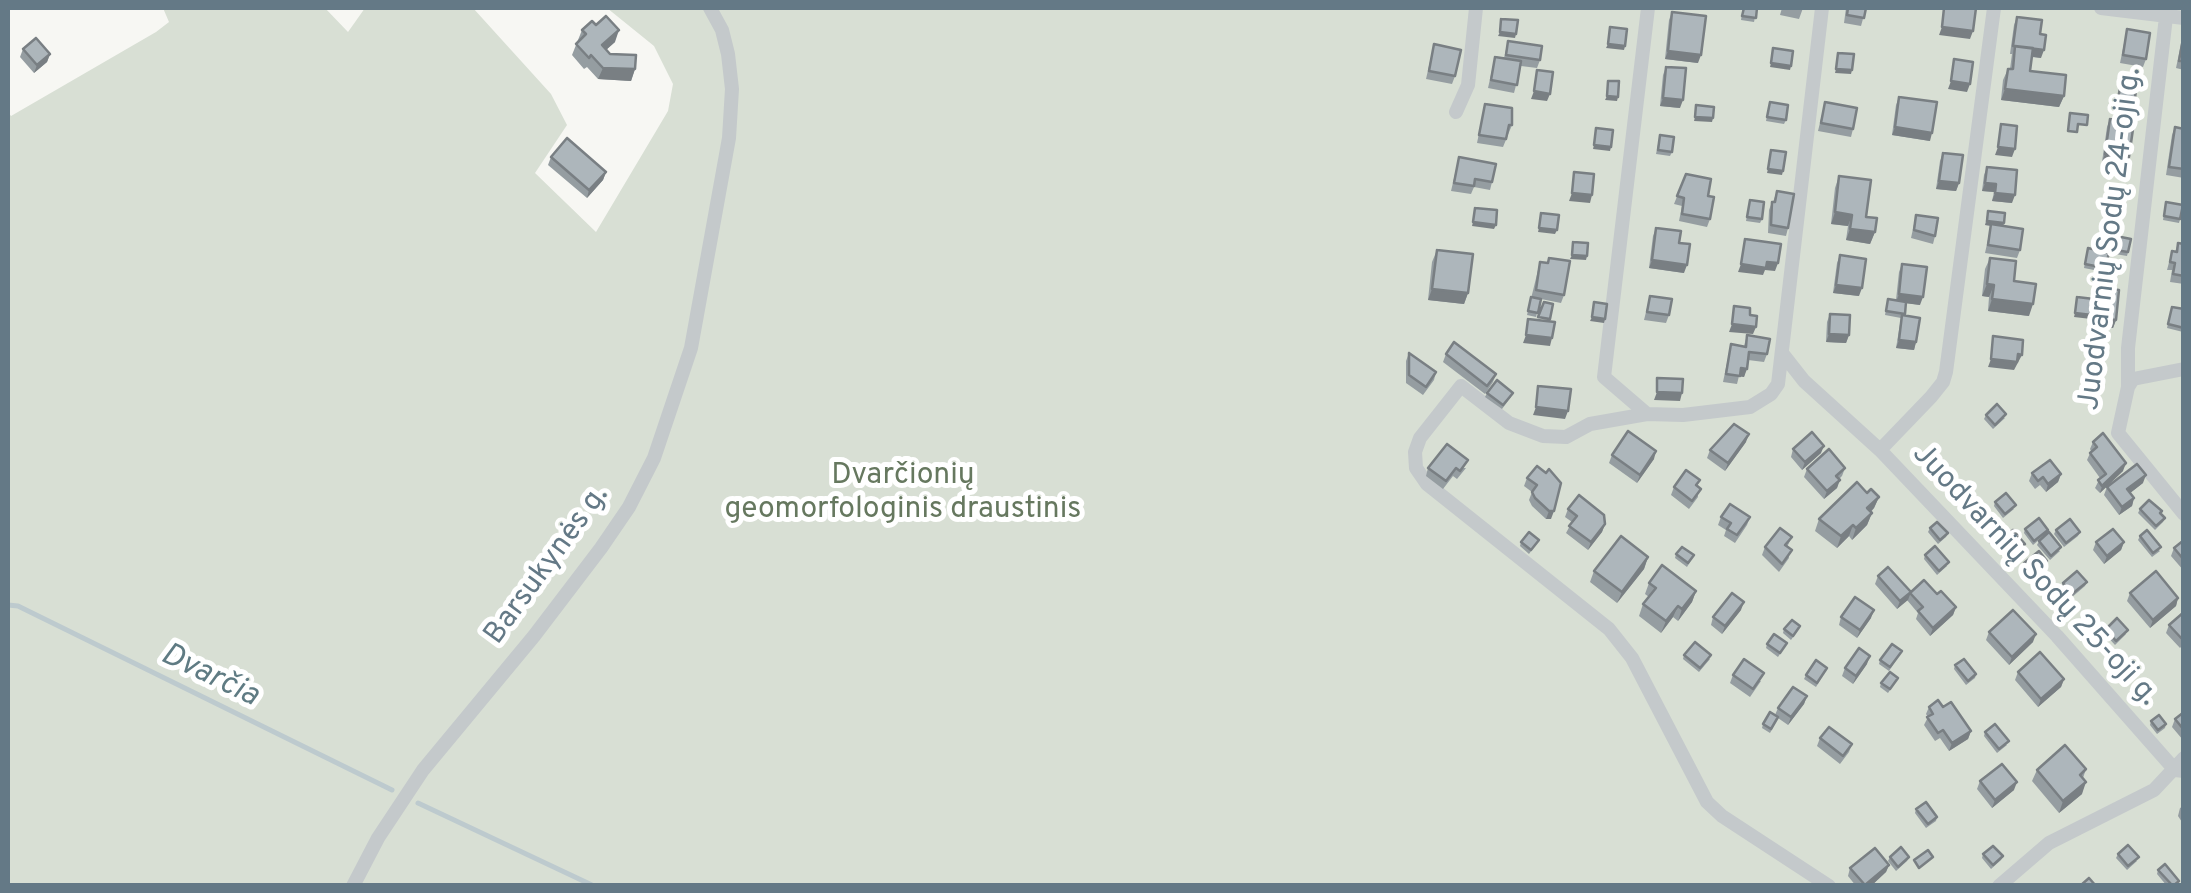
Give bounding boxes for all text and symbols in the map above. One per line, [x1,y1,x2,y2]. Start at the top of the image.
street label: Juodvarnių Sodų 24-oji g. [2073,66,2151,412]
street label: Juodvarnių Sodų 25-oji g. [1903,437,2165,715]
park label: Dvarčionių geomorfologinis draustinis [725,459,1081,530]
street label: Barsukynės g. [478,479,618,653]
water label: Dvarčia [154,637,264,717]

